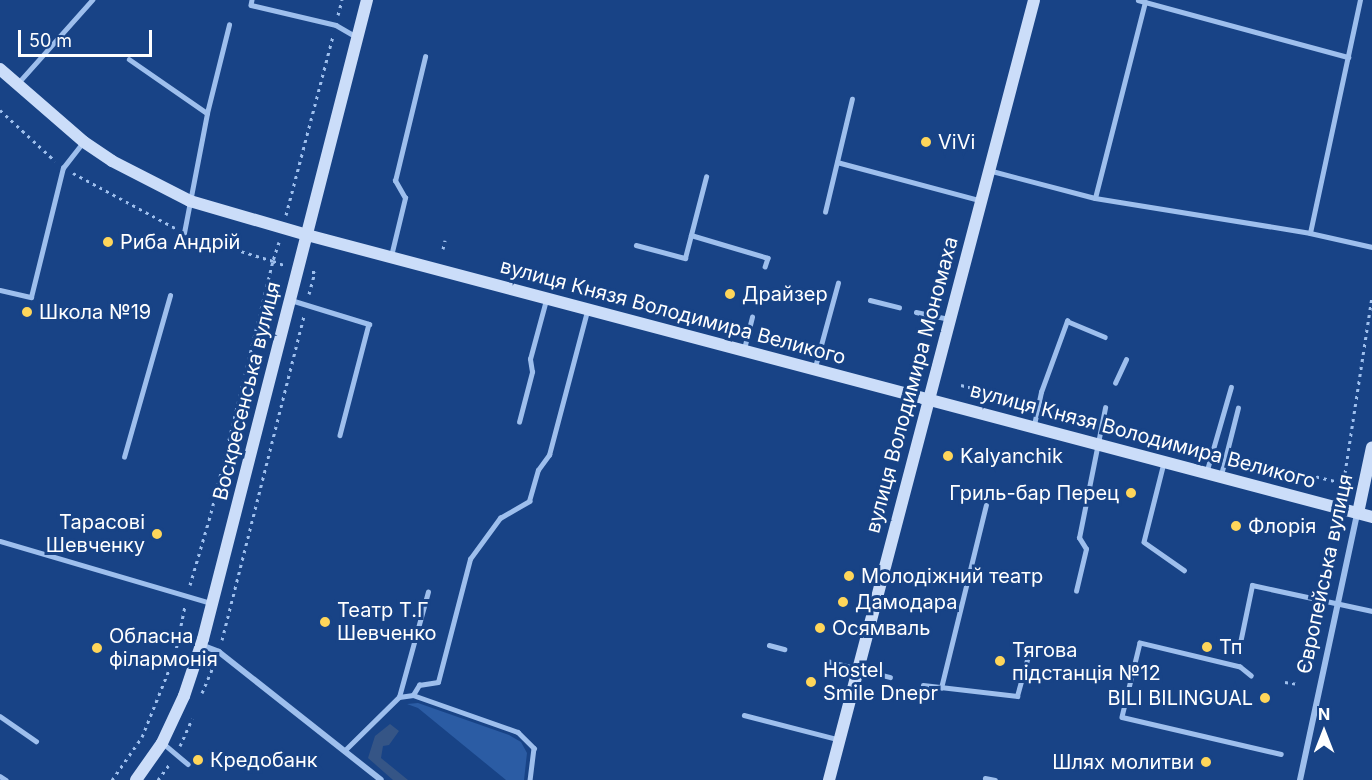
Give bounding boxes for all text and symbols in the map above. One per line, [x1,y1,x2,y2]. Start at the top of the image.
scale bar [21,18,154,56]
text: 50 m [29,30,72,51]
place label: ViVi [938,130,975,154]
marker: ViVi [919,135,933,149]
place label: Риба Андрій [120,230,240,254]
street label: вулиця Володимира Мономаха [861,234,963,536]
marker: Риба Андрій [101,235,115,249]
street label: вулиця Князя Володимира Великого [498,254,848,370]
street label: Воскресенська вулиця [208,279,286,503]
place label: Драйзер [742,282,828,306]
marker: Драйзер [723,287,737,301]
place label: Школа №19 [39,300,151,324]
marker: Школа №19 [20,305,34,319]
street label: вулиця Князя Володимира Великого [968,378,1318,494]
place label: Kalyanchik [960,444,1063,468]
marker: Kalyanchik [941,449,955,463]
street label: Європейська вулиця [1292,472,1358,676]
place label: Гриль-бар Перец [949,481,1119,505]
marker: Гриль-бар Перец [1124,486,1138,500]
place label: Тарасові Шевченку [46,510,145,557]
place label: Флорія [1248,514,1316,538]
marker: Флорія [1229,519,1243,533]
marker: Тарасові Шевченку [150,527,164,541]
place label: Молодіжний театр [861,564,1043,588]
marker: Молодіжний театр [842,569,856,583]
place label: Дамодара [855,590,957,614]
marker: Дамодара [836,595,850,609]
place label: Театр Т.Г Шевченко [337,598,437,645]
marker: Театр Т.Г Шевченко [318,615,332,629]
place label: Осямваль [832,616,930,640]
marker: Осямваль [813,621,827,635]
place label: Обласна філармонія [109,624,218,671]
place label: Тп [1219,635,1243,659]
place label: Тягова пiдстанцiя №12 [1012,638,1161,685]
marker: Тп [1200,640,1214,654]
marker: Обласна філармонія [90,641,104,655]
marker: Тягова пiдстанцiя №12 [993,654,1007,668]
place label: Hostel Smile Dnepr [823,658,938,705]
marker: Hostel Smile Dnepr [804,675,818,689]
place label: BILI BILINGUAL [1108,686,1253,710]
marker: BILI BILINGUAL [1258,691,1272,705]
north arrow [1294,702,1354,762]
text: N [1318,704,1330,724]
place label: Кредобанк [210,748,318,772]
place label: Шлях молитви [1052,750,1194,774]
marker: Кредобанк [191,753,205,767]
marker: Шлях молитви [1199,755,1213,769]

